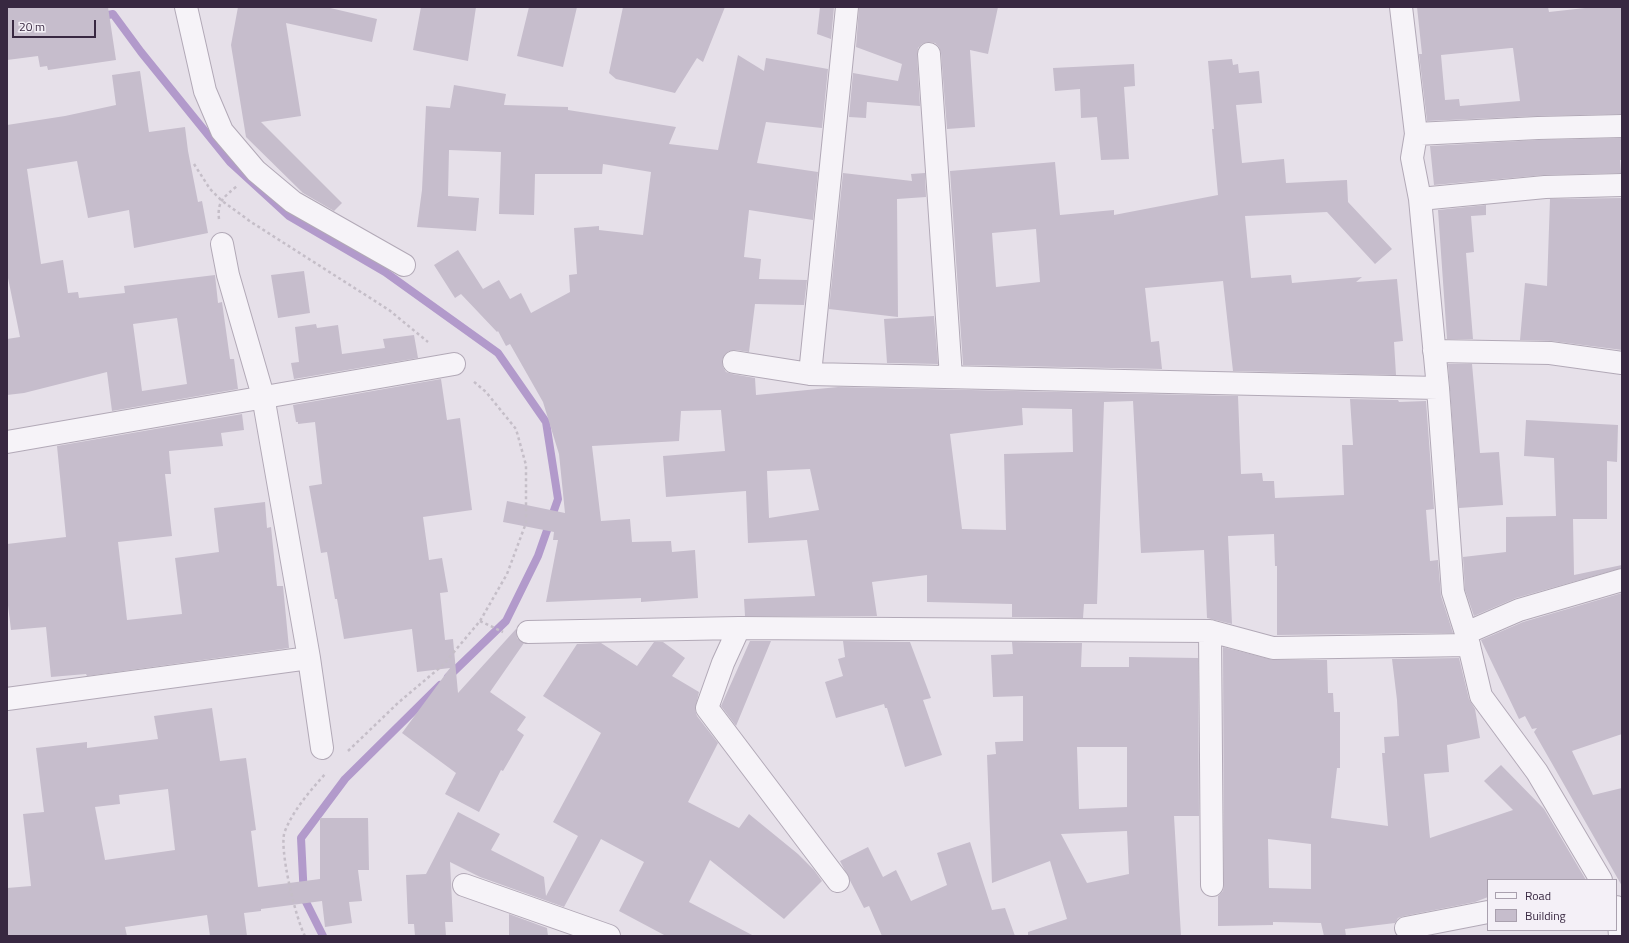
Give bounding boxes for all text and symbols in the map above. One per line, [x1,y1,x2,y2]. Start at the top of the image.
scale bar [14,12,98,38]
text: 20 m [19,17,45,36]
legend [1487,879,1617,931]
text: Road [1525,886,1551,905]
text: Building [1525,906,1566,925]

